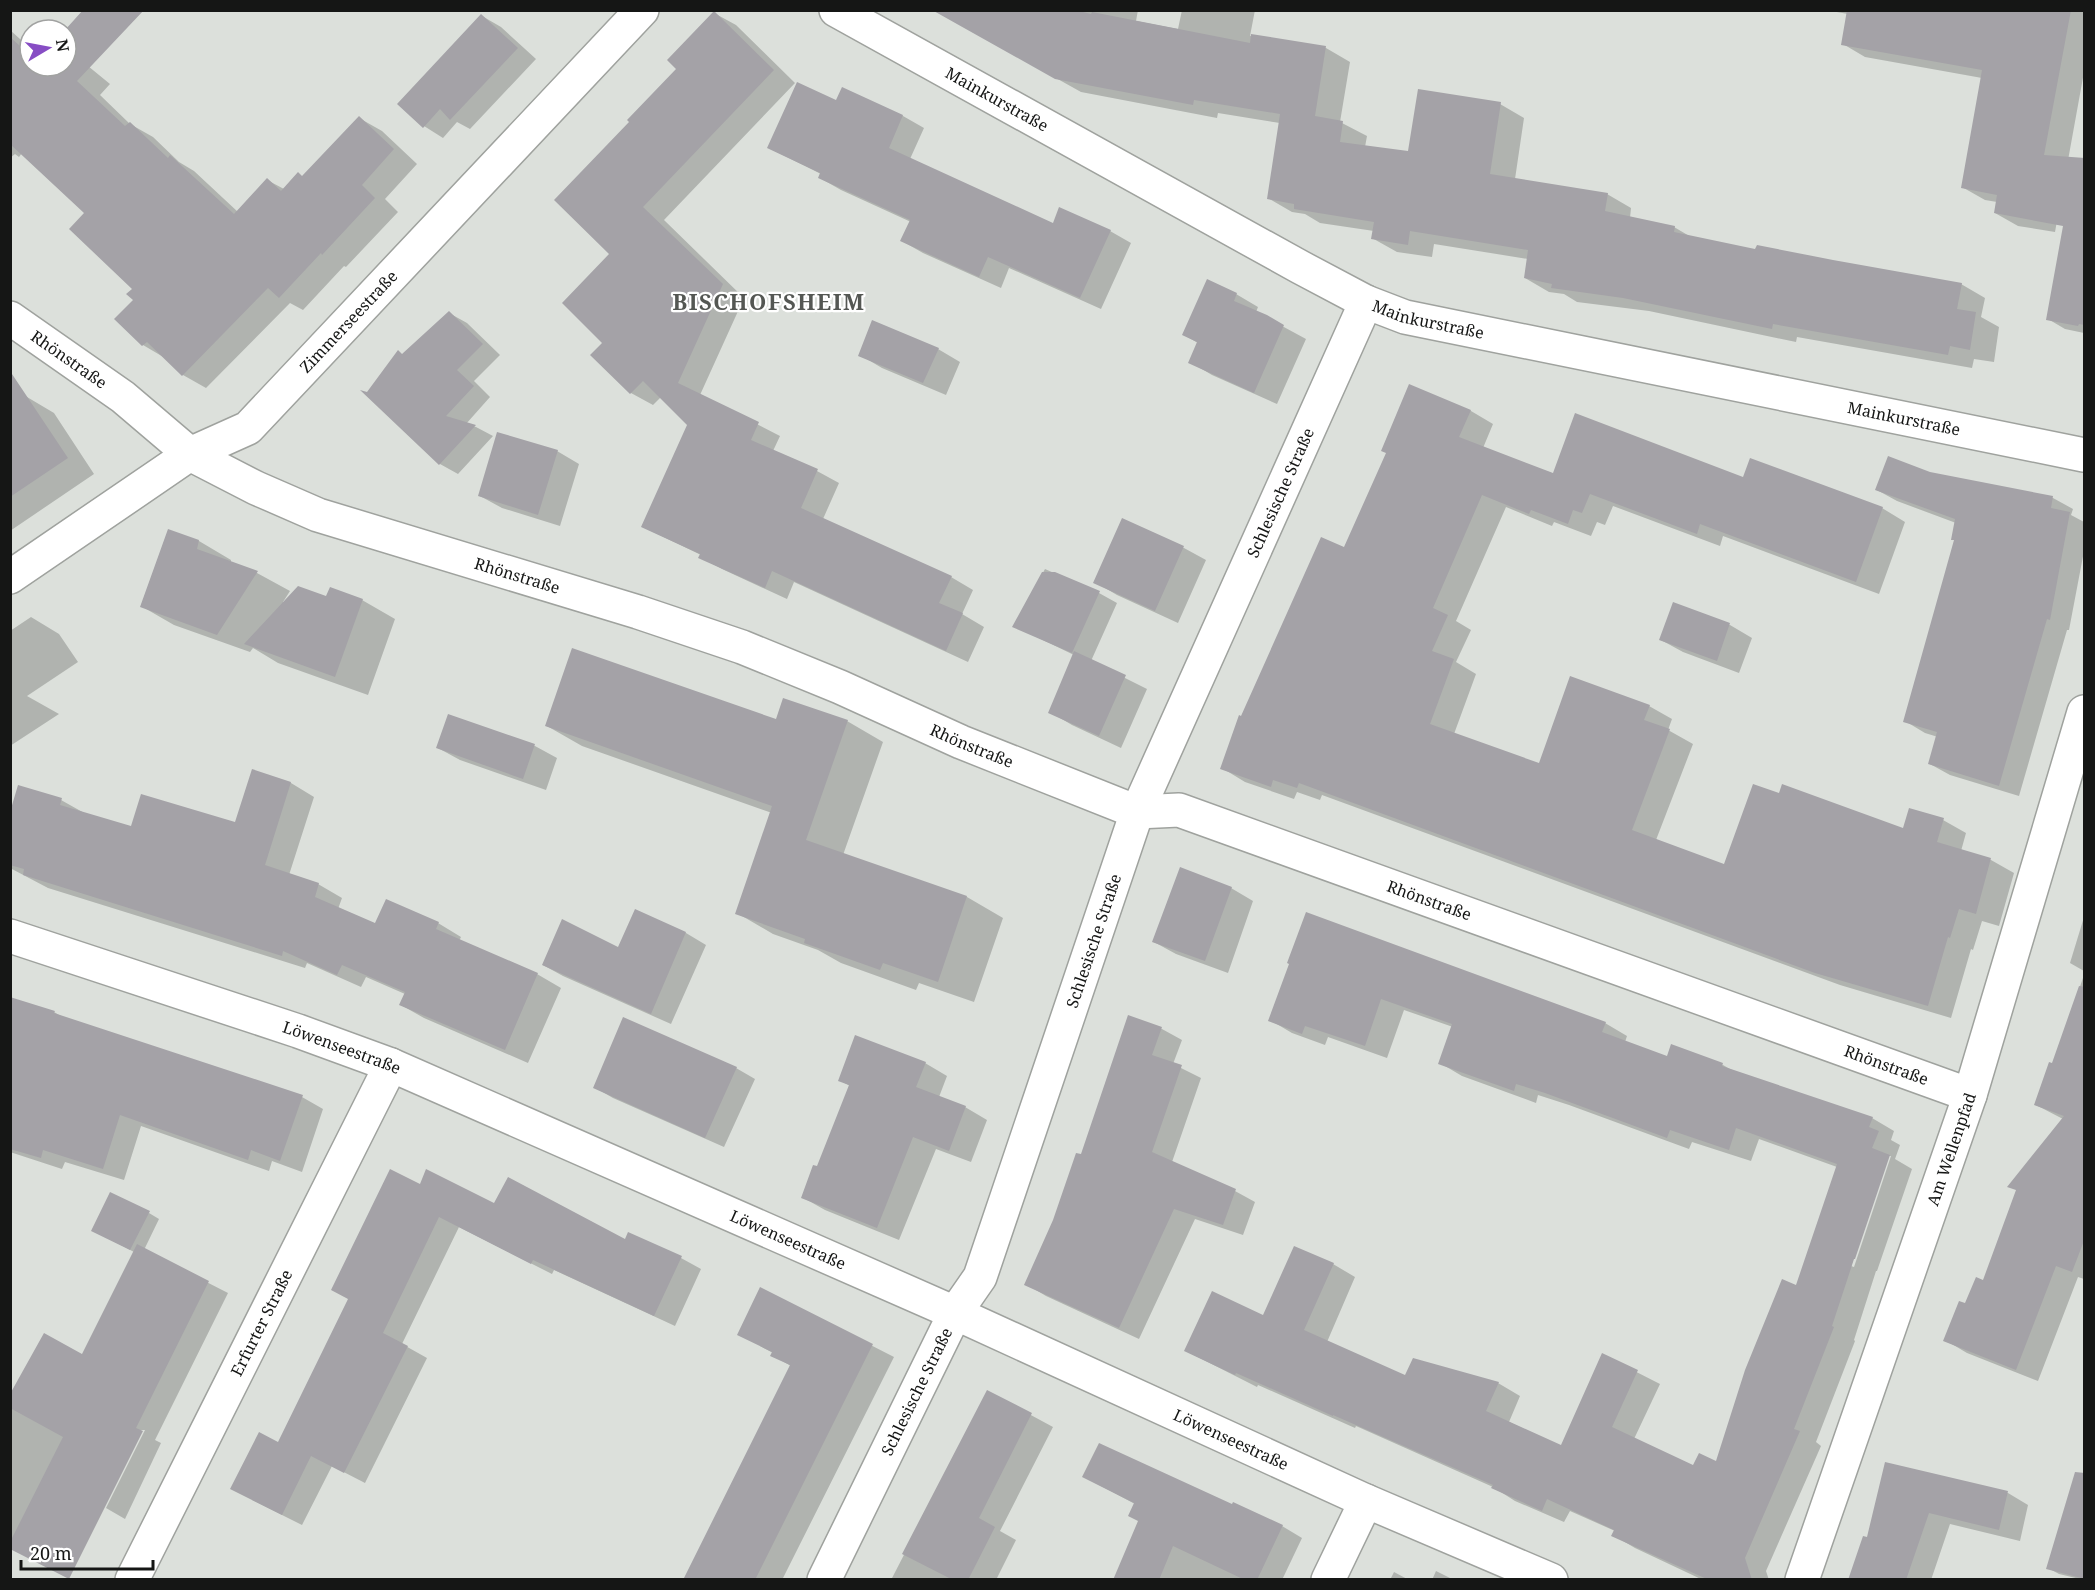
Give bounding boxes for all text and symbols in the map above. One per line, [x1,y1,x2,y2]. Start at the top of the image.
north arrow [18,18,78,78]
text: N [51,37,75,54]
street label: Mainkurstraße [942,62,1052,137]
street label: Zimmerseestraße [295,265,402,378]
district label: BISCHOFSHEIM [673,286,865,316]
street label: Mainkurstraße [1369,294,1486,344]
street label: Rhönstraße [27,325,111,394]
street label: Mainkurstraße [1846,396,1962,441]
street label: Schlesische Straße [1242,424,1319,561]
street label: Rhönstraße [472,552,563,599]
street label: Rhönstraße [927,718,1017,773]
street label: Schlesische Straße [1061,871,1126,1011]
street label: Rhönstraße [1384,875,1474,925]
street label: Löwenseestraße [280,1016,404,1079]
street label: Rhönstraße [1841,1040,1932,1090]
street label: Am Wellenpfad [1921,1089,1981,1209]
street label: Löwenseestraße [727,1205,849,1275]
street label: Erfurter Straße [225,1266,297,1380]
street label: Schlesische Straße [876,1324,957,1459]
street label: Löwenseestraße [1170,1403,1292,1475]
scale bar [21,1533,153,1571]
text: 20 m [30,1541,72,1565]

